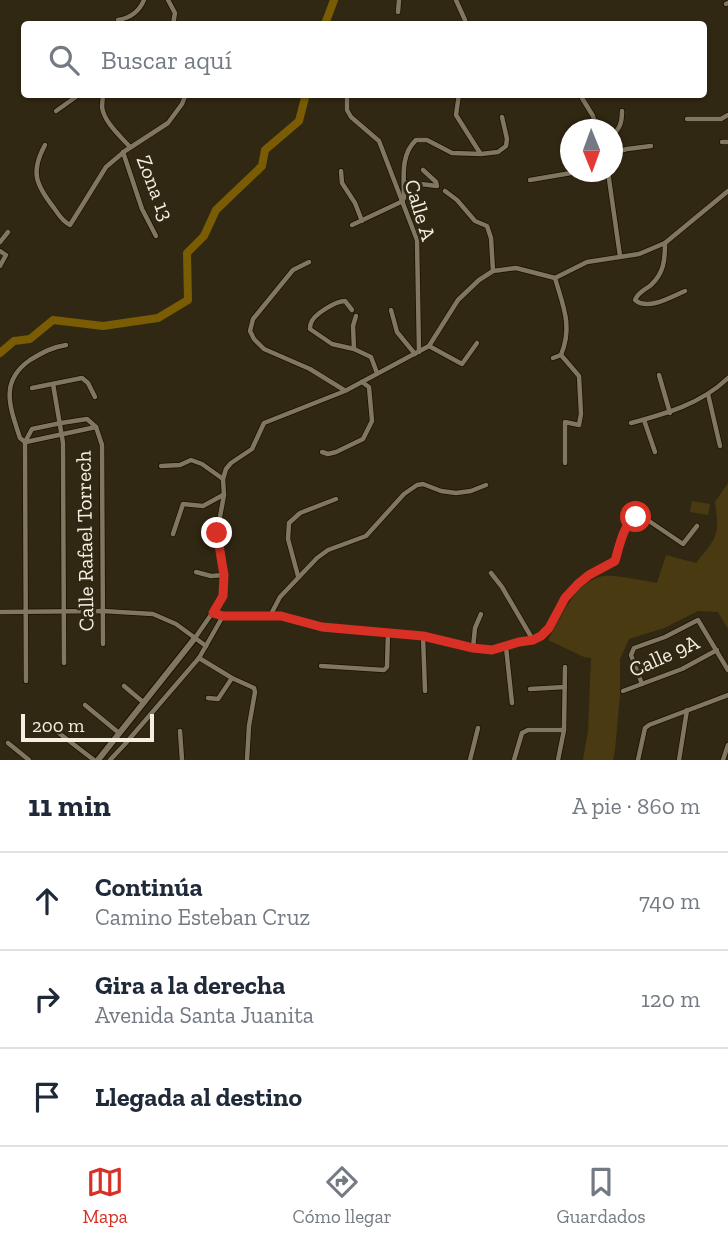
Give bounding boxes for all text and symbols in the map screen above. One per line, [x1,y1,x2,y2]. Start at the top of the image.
search box [21,21,707,98]
icon: search [45,41,83,79]
text: Buscar aquí [101,44,232,76]
north arrow [560,119,623,182]
street label: Zona 13 [132,152,179,224]
street label: Calle A [399,176,442,244]
street label: Calle Rafael Torrech [70,450,99,632]
route start [620,501,651,532]
route end [201,517,232,548]
street label: Calle 9A [625,629,703,682]
scale bar [21,711,154,743]
text: 200 m [32,714,84,737]
text: 11 min [28,788,111,824]
text: A pie · 860 m [572,792,700,820]
text: Continúa [95,871,203,903]
icon: ahead [28,882,66,920]
text: 740 m [639,887,700,915]
text: Camino Esteban Cruz [95,903,310,931]
text: Gira a la derecha [95,969,285,1001]
icon: right [28,980,66,1018]
text: 120 m [641,985,700,1013]
text: Avenida Santa Juanita [95,1001,314,1029]
icon: arrive [28,1078,66,1116]
text: Llegada al destino [95,1081,302,1113]
tab: Mapa [82,1163,128,1228]
tab: Cómo llegar [293,1163,392,1228]
tab: Guardados [557,1163,646,1228]

